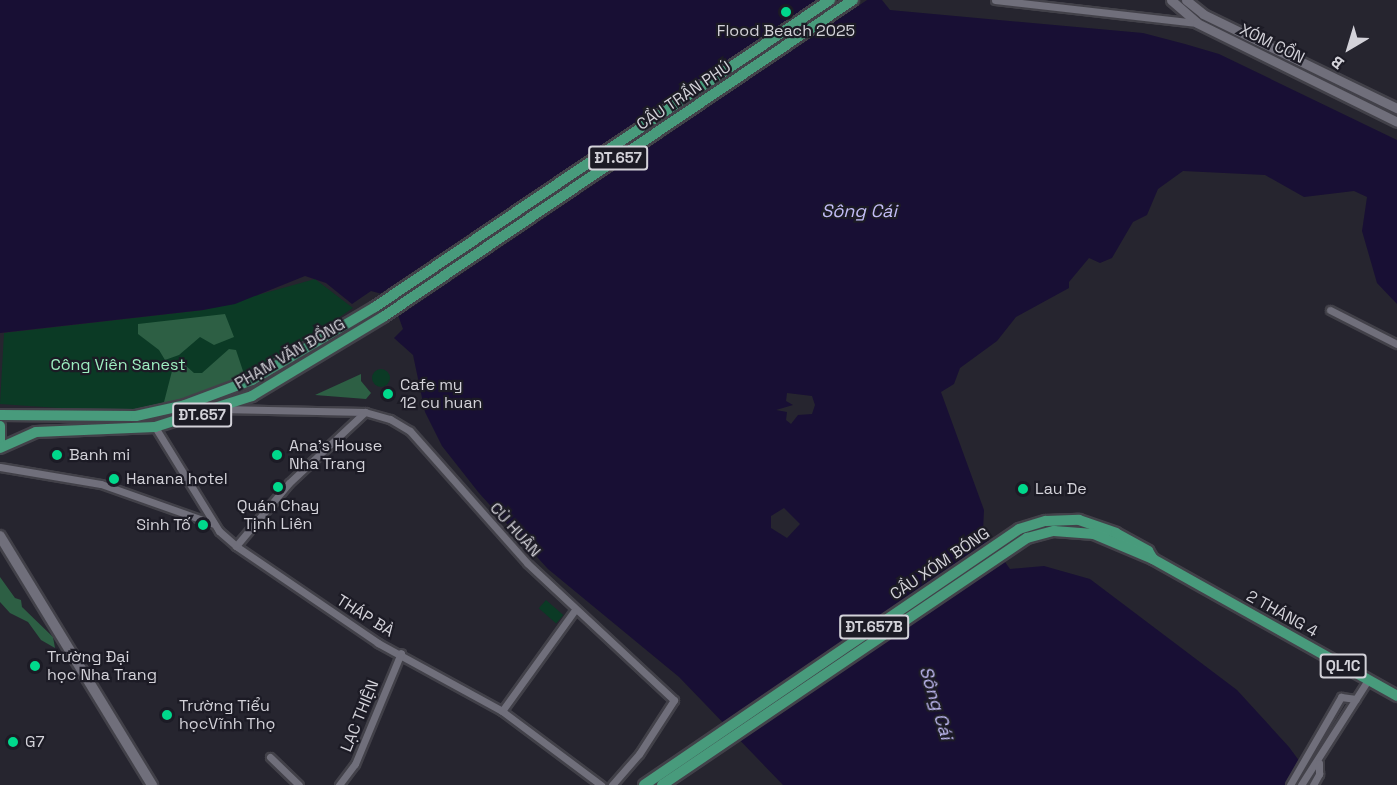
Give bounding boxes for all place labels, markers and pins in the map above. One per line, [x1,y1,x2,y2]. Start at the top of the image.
marker: Flood Beach 2025 [779,5,793,19]
place label: Flood Beach 2025 [717,21,855,41]
place label: Cafe my 12 cu huan [400,375,482,413]
marker: Cafe my 12 cu huan [381,387,395,401]
place label: Ana's House Nha Trang [289,436,382,474]
place label: Banh mi [69,445,130,465]
marker: Banh mi [50,448,64,462]
marker: Ana's House Nha Trang [270,448,284,462]
place label: Hanana hotel [126,469,228,489]
marker: Hanana hotel [107,472,121,486]
place label: Lau De [1035,479,1087,499]
marker: Quán Chay Tịnh Liên [271,480,285,494]
marker: Lau De [1016,482,1030,496]
place label: Quán Chay Tịnh Liên [237,496,319,534]
place label: Sinh Tố [136,515,191,535]
marker: Sinh Tố [196,518,210,532]
place label: Trường Đại học Nha Trang [47,647,157,685]
marker: Trường Đại học Nha Trang [28,659,42,673]
place label: Trường Tiểu họcVĩnh Thọ [179,696,276,734]
marker: Trường Tiểu họcVĩnh Thọ [160,708,174,722]
place label: G7 [25,732,45,752]
marker: G7 [6,735,20,749]

